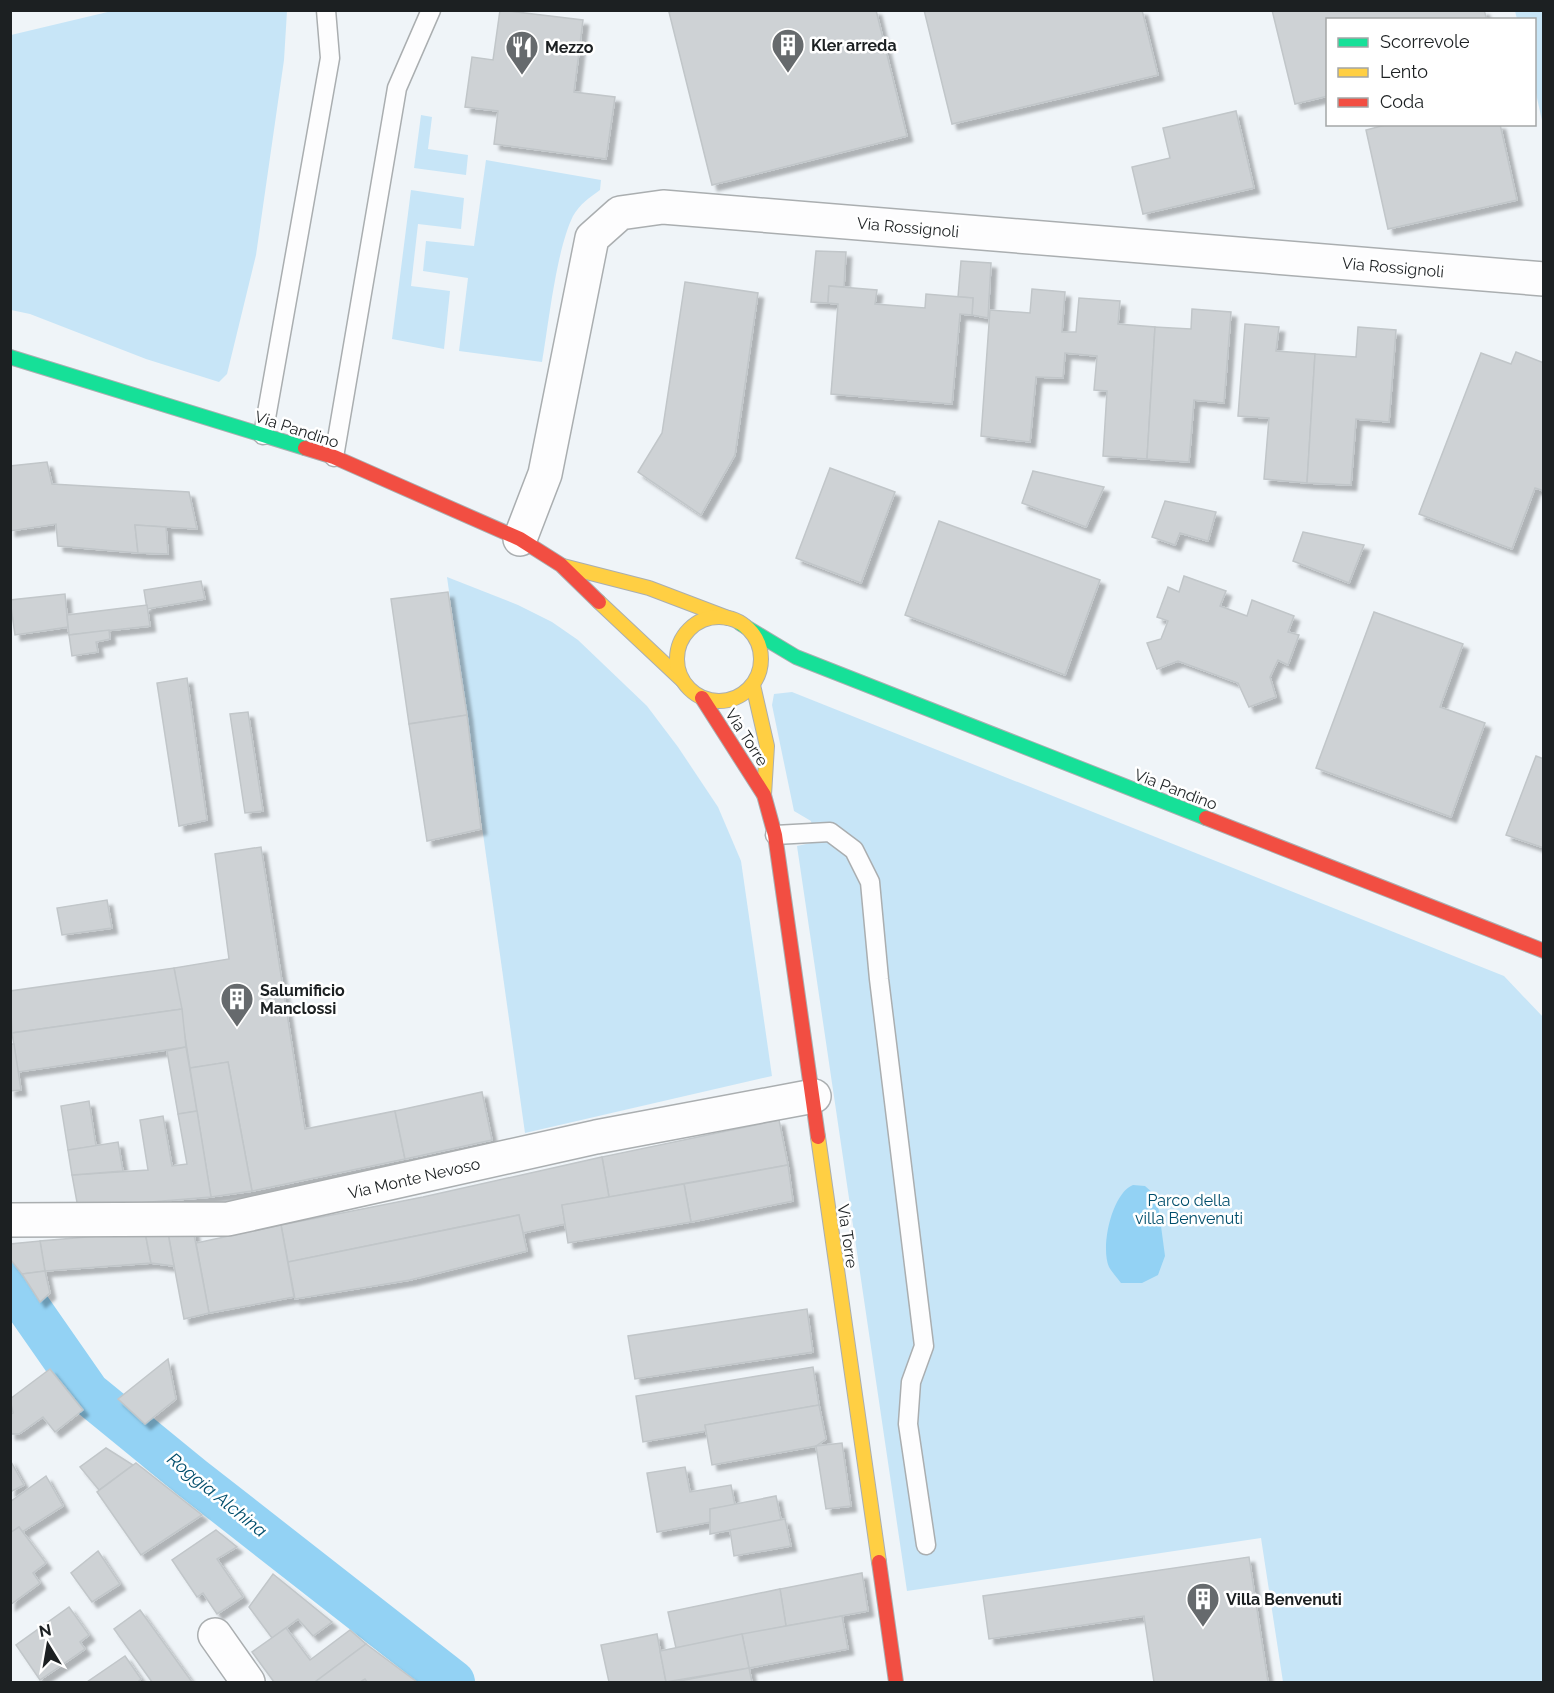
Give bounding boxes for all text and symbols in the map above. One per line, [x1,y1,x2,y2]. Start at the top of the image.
legend [1326,18,1536,126]
building icon: Kler arreda [770,27,806,74]
restaurant icon: Mezzo [504,29,540,76]
text: Scorrevole [1380,31,1470,52]
place label: Kler arreda [811,36,897,55]
place label: Mezzo [545,38,594,57]
text: Lento [1380,61,1428,82]
text: Coda [1380,91,1424,112]
street label: Via Rossignoli [856,214,960,241]
street label: Via Rossignoli [1341,254,1445,281]
street label: Via Pandino [252,407,341,452]
street label: Via Torre [721,705,772,770]
street label: Via Pandino [1132,765,1220,814]
building icon: Salumificio Manclossi [219,981,255,1028]
place label: Salumificio Manclossi [260,981,345,1018]
street label: Via Monte Nevoso [346,1154,482,1203]
park label: Parco della villa Benvenuti [1135,1191,1243,1228]
street label: Via Torre [834,1203,861,1269]
water label: Roggia Alchina [163,1448,271,1541]
building icon: Villa Benvenuti [1185,1581,1221,1628]
place label: Villa Benvenuti [1226,1590,1342,1609]
north arrow [18,1615,78,1675]
text: N [37,1620,53,1641]

